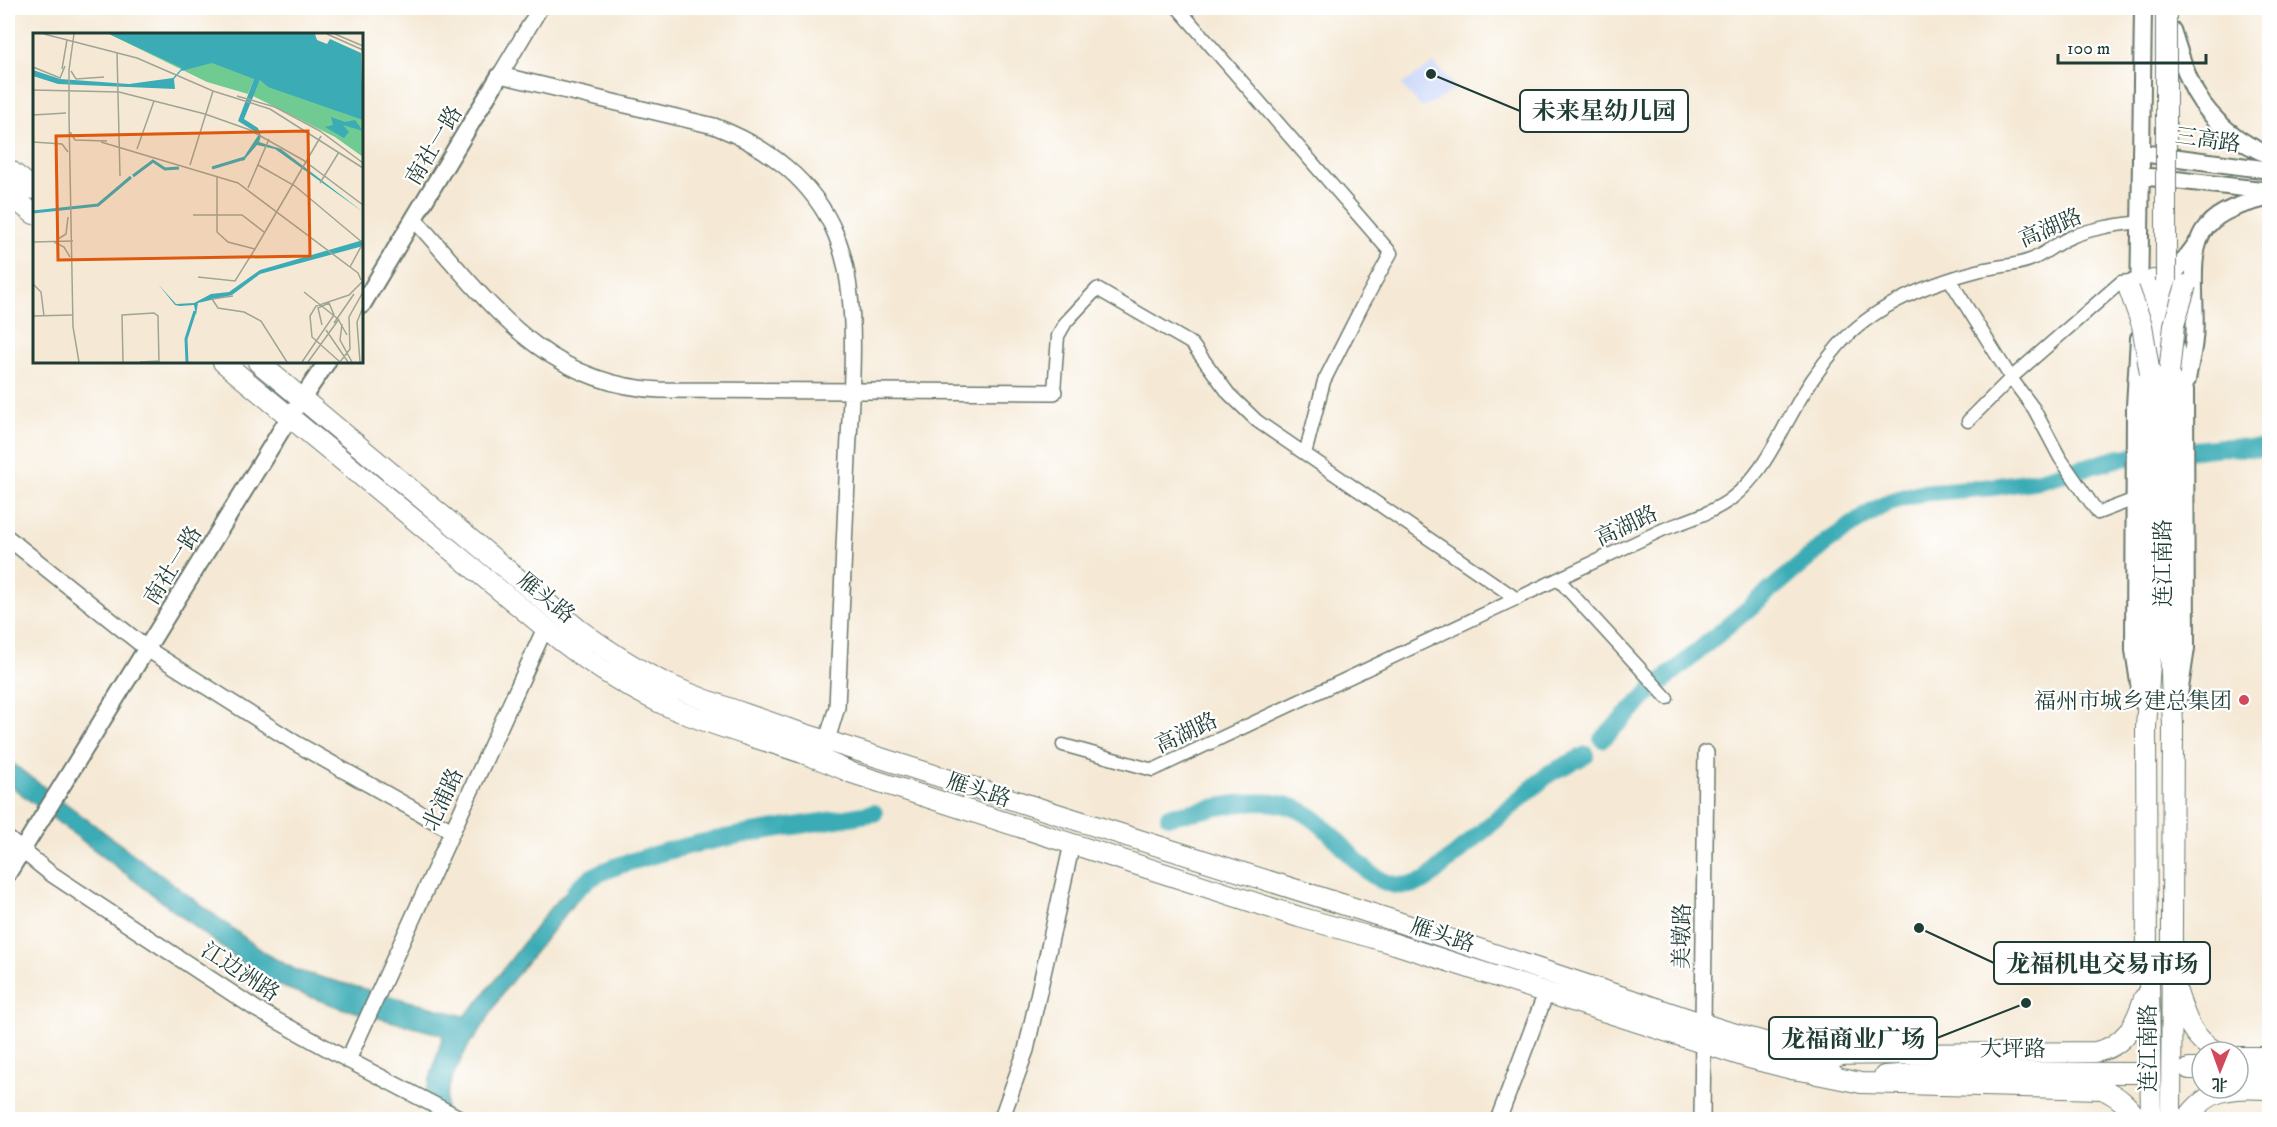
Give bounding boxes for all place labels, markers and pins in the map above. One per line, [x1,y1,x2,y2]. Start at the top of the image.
callout: 未来星幼儿园 [1520,90,1688,132]
place label: 福州市城乡建总集团 [2034,688,2232,715]
marker: 福州市城乡建总集团 [2237,693,2251,707]
callout: 龙福机电交易市场 [1994,942,2210,984]
callout: 龙福商业广场 [1769,1017,1937,1059]

